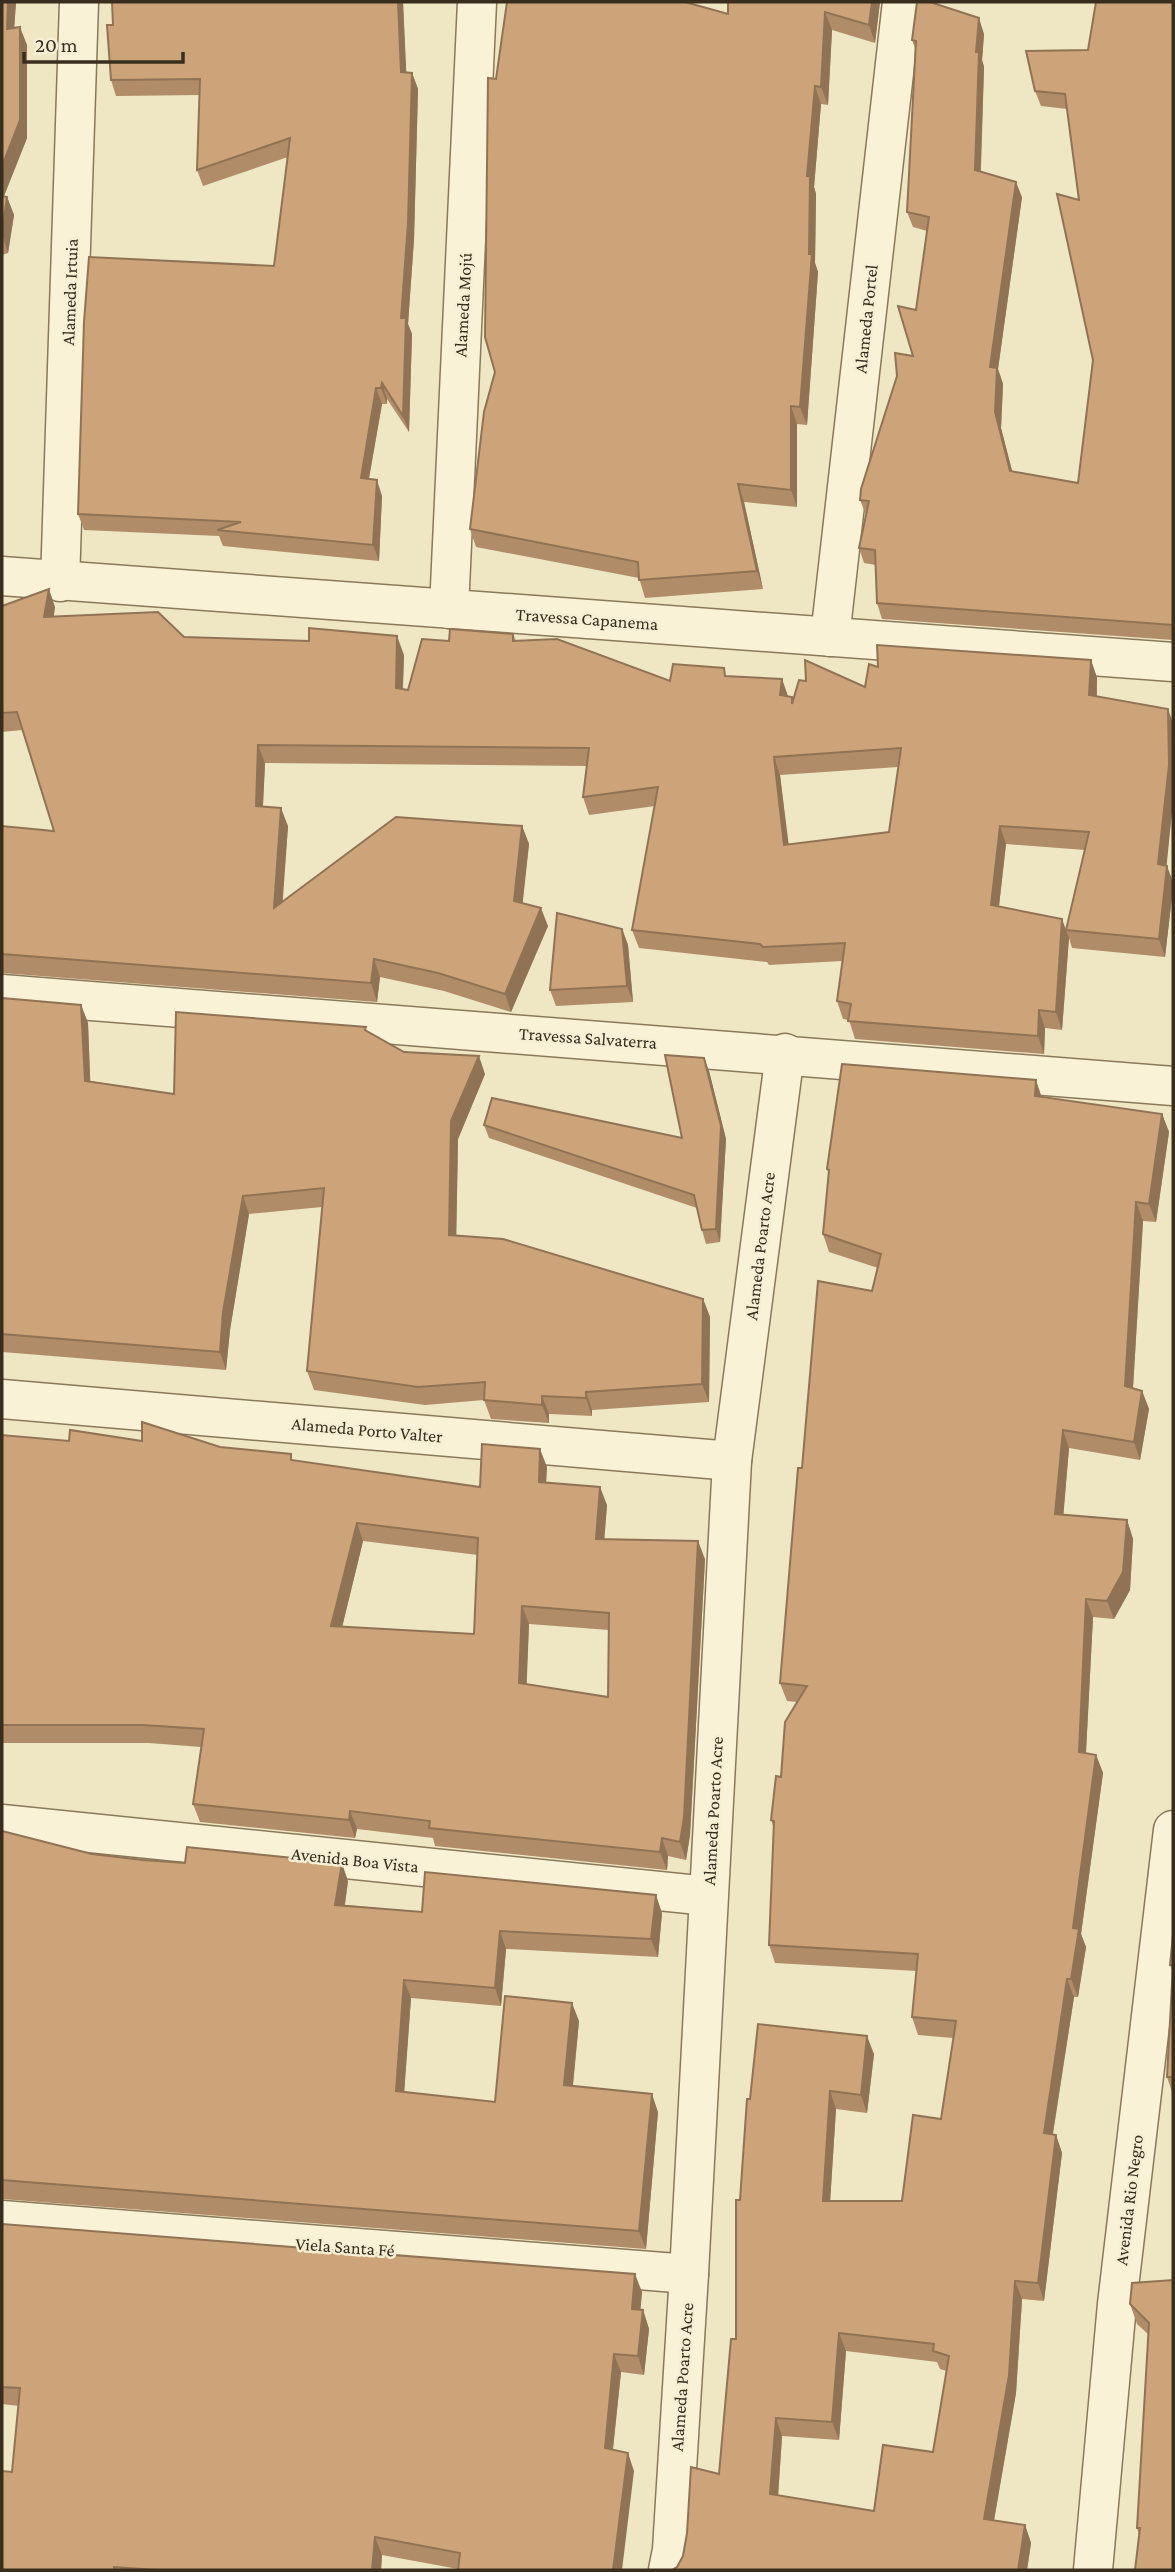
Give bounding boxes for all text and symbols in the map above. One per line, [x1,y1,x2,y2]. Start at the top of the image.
scale bar [24,21,184,65]
text: 20 m [35,33,78,57]
street label: Alameda Irtuia [58,238,82,346]
street label: Alameda Mojú [450,252,477,358]
street label: Alameda Portel [850,263,882,374]
street label: Travessa Capanema [515,604,659,634]
street label: Travessa Salvaterra [518,1023,658,1053]
street label: Alameda Poarto Acre [741,1171,779,1321]
street label: Alameda Porto Valter [291,1413,444,1447]
street label: Alameda Poarto Acre [699,1736,727,1886]
street label: Avenida Boa Vista [290,1843,420,1877]
street label: Avenida Rio Negro [1111,2133,1147,2267]
street label: Viela Santa Fé [295,2234,395,2260]
street label: Alameda Poarto Acre [667,2302,697,2452]

